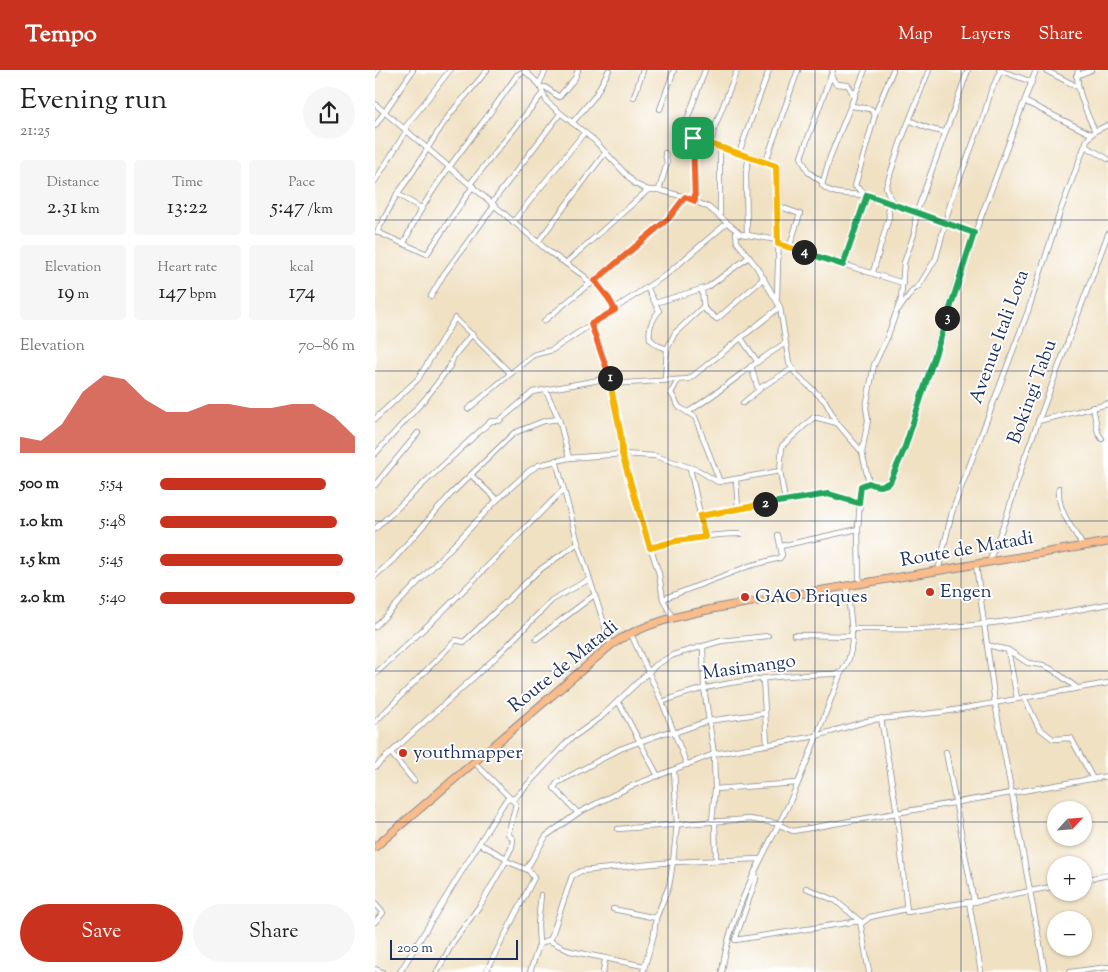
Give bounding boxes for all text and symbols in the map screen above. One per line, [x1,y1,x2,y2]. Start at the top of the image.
text: Tempo [25,18,97,52]
text: Map [898,22,933,48]
text: Layers [961,22,1011,48]
text: Share [1039,22,1083,48]
text: Evening run [20,81,167,121]
button: share [303,87,355,139]
pin [672,117,714,159]
text: 21:25 [20,120,50,143]
icon: arrive [679,124,707,152]
text: Distance [47,173,100,193]
text: Time [172,173,203,193]
text: Pace [288,173,315,193]
text: 2.31 [47,193,77,223]
text: 13:22 [167,193,208,223]
text: 5:47 [271,193,305,223]
text: km [77,200,100,220]
text: /km [305,200,333,220]
pin: 4 [791,240,817,264]
text: 4 [801,242,808,262]
text: Elevation [45,258,102,278]
text: Heart rate [158,258,217,278]
text: kcal [290,258,314,278]
street label: Avenue Itali Lota [963,266,1037,408]
text: 19 [57,278,74,308]
text: 147 [158,278,187,308]
text: 174 [288,278,315,308]
text: m [74,285,89,305]
text: bpm [187,285,217,305]
pin: 3 [935,306,959,330]
text: 3 [945,308,950,328]
text: Elevation [20,335,85,358]
text: 70–86 m [298,335,355,358]
street label: Bokingi Tabu [1002,336,1064,448]
pin: 1 [597,366,623,390]
text: 1 [608,368,613,388]
text: 500 m [20,473,59,496]
text: 5:54 [100,473,123,496]
pin: 2 [753,492,777,516]
text: 2 [762,494,769,514]
text: 1.0 km [20,511,63,534]
text: 5:48 [100,511,126,534]
street label: Route de Matadi [898,525,1036,575]
text: 1.5 km [20,549,60,572]
text: 5:45 [100,549,123,572]
place label: Engen [940,579,992,606]
place label: GAO Briques [755,584,867,611]
marker: Engen [924,586,936,598]
text: 2.0 km [20,587,65,610]
text: 5:40 [100,587,126,610]
marker: GAO Briques [739,591,751,603]
street label: Route de Matadi [503,614,625,720]
street label: Masimango [700,648,798,688]
place label: youthmapper [413,740,522,767]
marker: youthmapper [397,747,409,759]
north arrow [1047,801,1093,846]
map controls [1047,801,1092,956]
button: + [1047,856,1092,901]
button: Save [20,904,183,962]
button: Share [193,904,355,962]
button: − [1047,911,1092,956]
scale bar [390,937,517,960]
text: 200 m [397,939,433,959]

